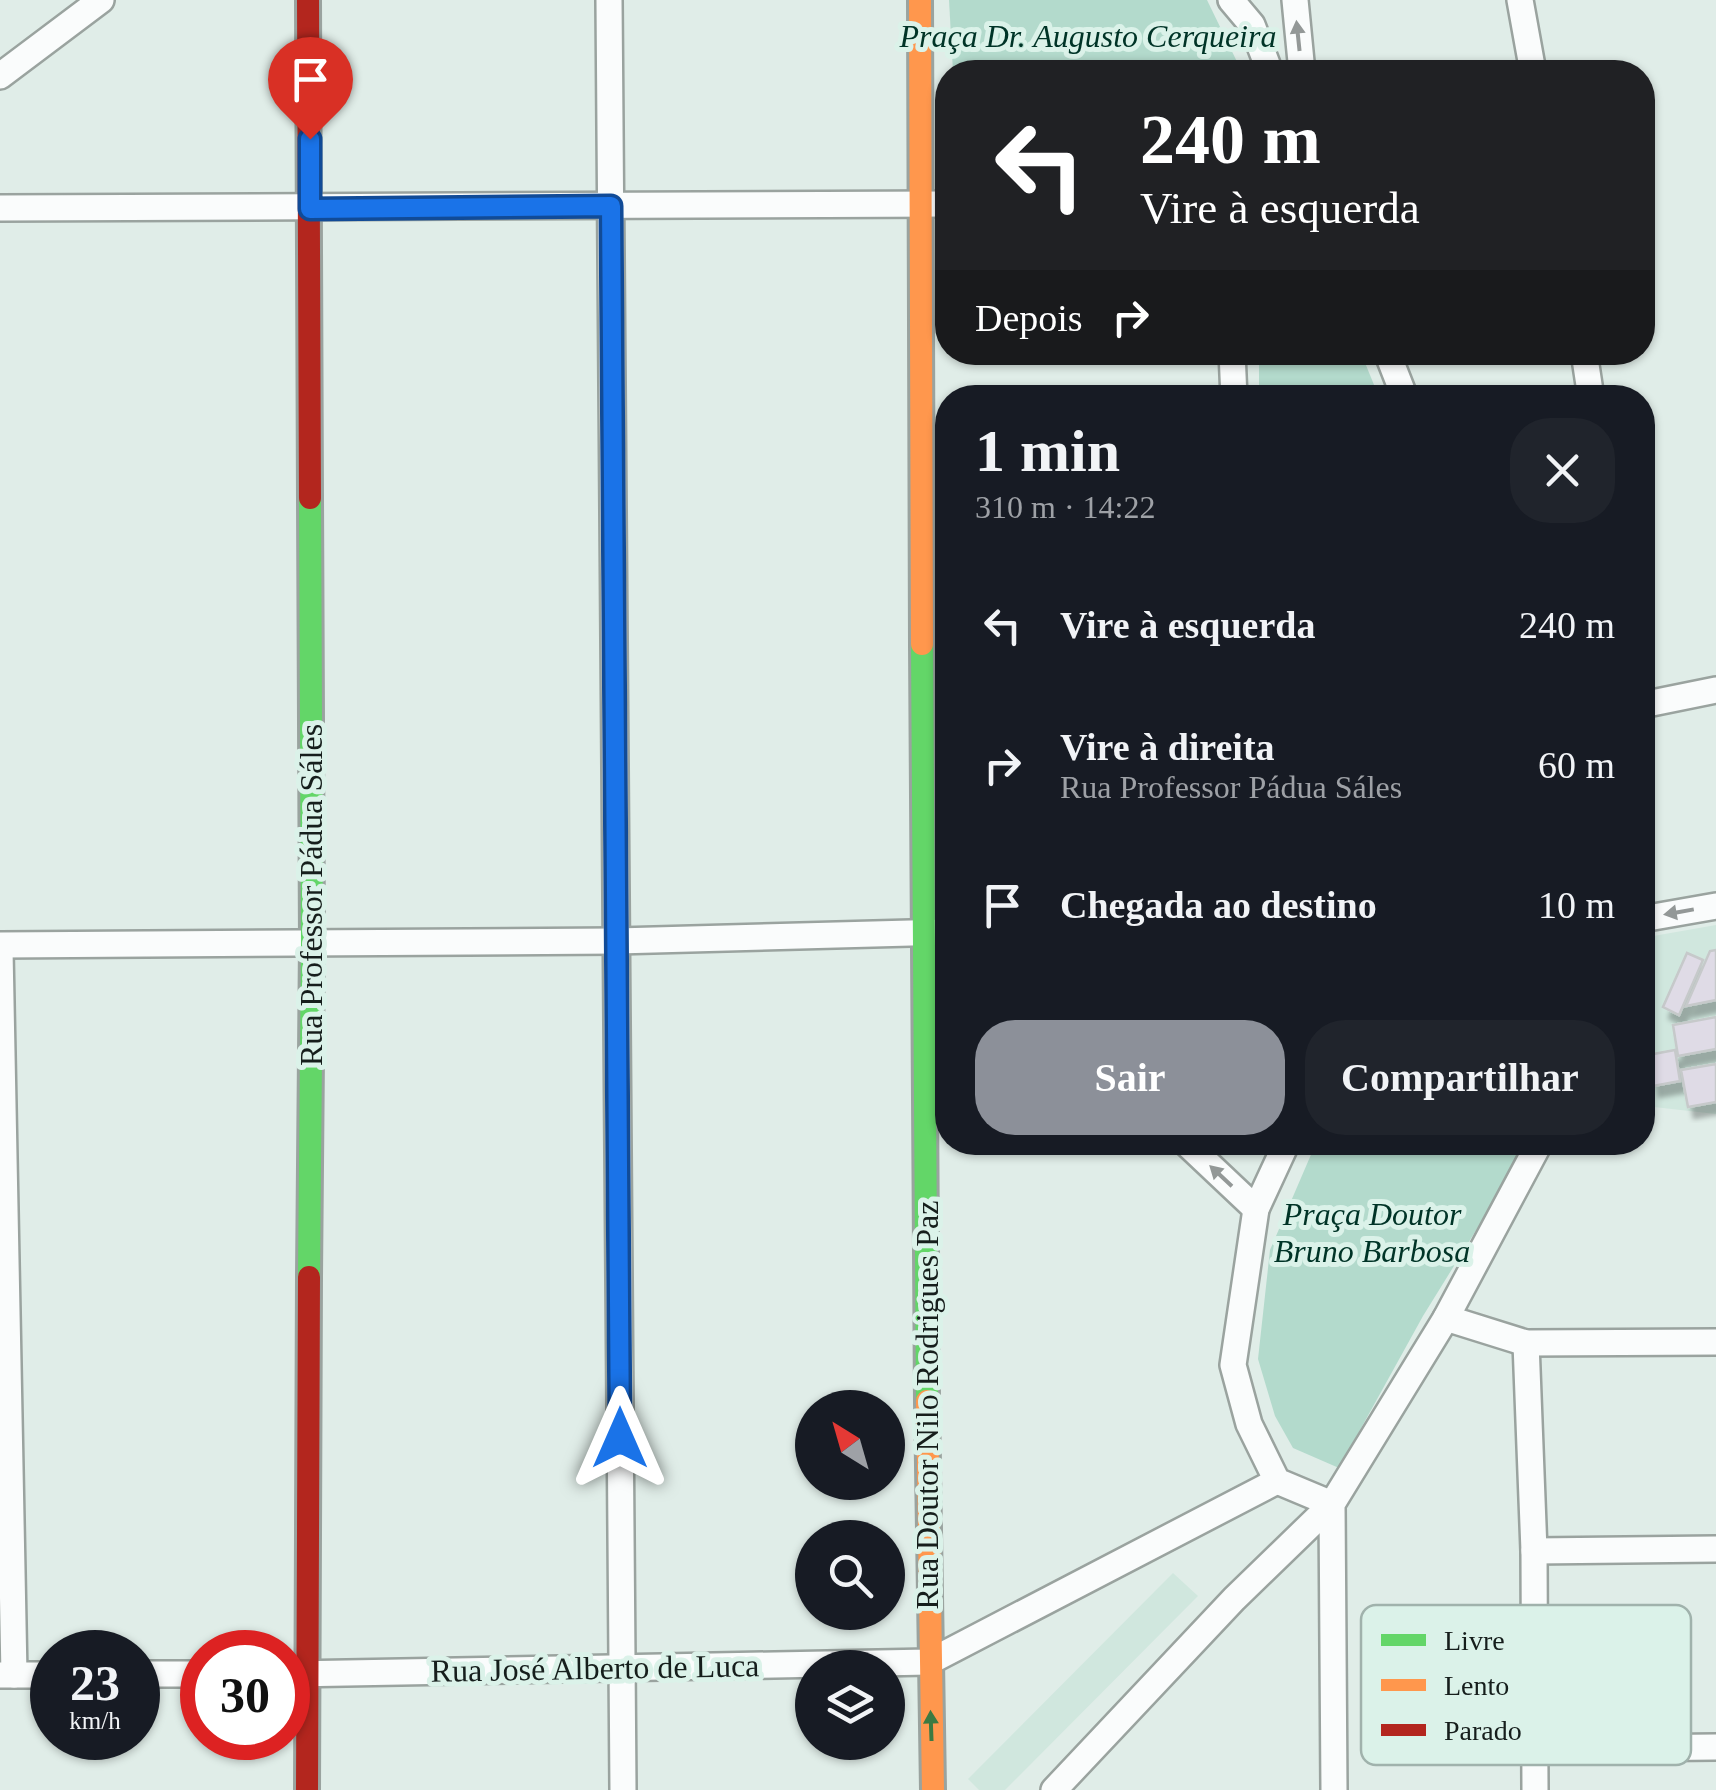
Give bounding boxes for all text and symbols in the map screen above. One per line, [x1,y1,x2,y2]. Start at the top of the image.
park label: Praça Dr. Augusto Cerqueira [899,18,1276,54]
one-way arrow [1290,20,1306,52]
pin [268,37,353,140]
icon: arrive [283,52,338,107]
icon: left [975,100,1105,230]
text: 240 m [1140,101,1321,178]
text: Vire à esquerda [1140,183,1420,233]
icon: right [1103,290,1158,345]
text: Depois [975,297,1083,339]
text: 1 min [975,418,1120,484]
button: close [1510,418,1615,523]
text: 310 m · 14:22 [975,489,1155,525]
icon: left [975,598,1030,653]
text: Vire à esquerda [1060,604,1315,646]
text: 240 m [1519,604,1615,646]
street label: Rua Professor Pádua Sáles [293,724,329,1066]
text: Vire à direita [1060,726,1275,768]
icon: right [975,738,1030,793]
text: 60 m [1538,744,1615,786]
text: Rua Professor Pádua Sáles [1060,769,1402,805]
icon: arrive [975,878,1030,933]
text: Chegada ao destino [1060,884,1377,926]
text: 10 m [1538,884,1615,926]
one-way arrow [1663,905,1694,920]
button: Sair [975,1020,1285,1135]
button: Compartilhar [1305,1020,1615,1135]
one-way arrow [1209,1165,1233,1188]
park label: Praça Doutor Bruno Barbosa [1274,1196,1470,1269]
street label: Rua Doutor Nilo Rodrigues Paz [909,1201,945,1609]
position arrow [568,1386,672,1490]
north arrow [795,1390,905,1500]
map controls [795,1390,905,1760]
button: search [795,1520,905,1630]
legend [1361,1605,1691,1765]
text: Livre [1444,1625,1505,1656]
speed limit sign: 30 [180,1630,310,1760]
street label: Rua José Alberto de Luca [430,1647,760,1689]
button: layers [795,1650,905,1760]
text: 23 [70,1655,120,1711]
text: Lento [1444,1670,1509,1701]
text: km/h [69,1707,121,1734]
one-way arrow [923,1709,939,1741]
text: Parado [1444,1715,1522,1746]

